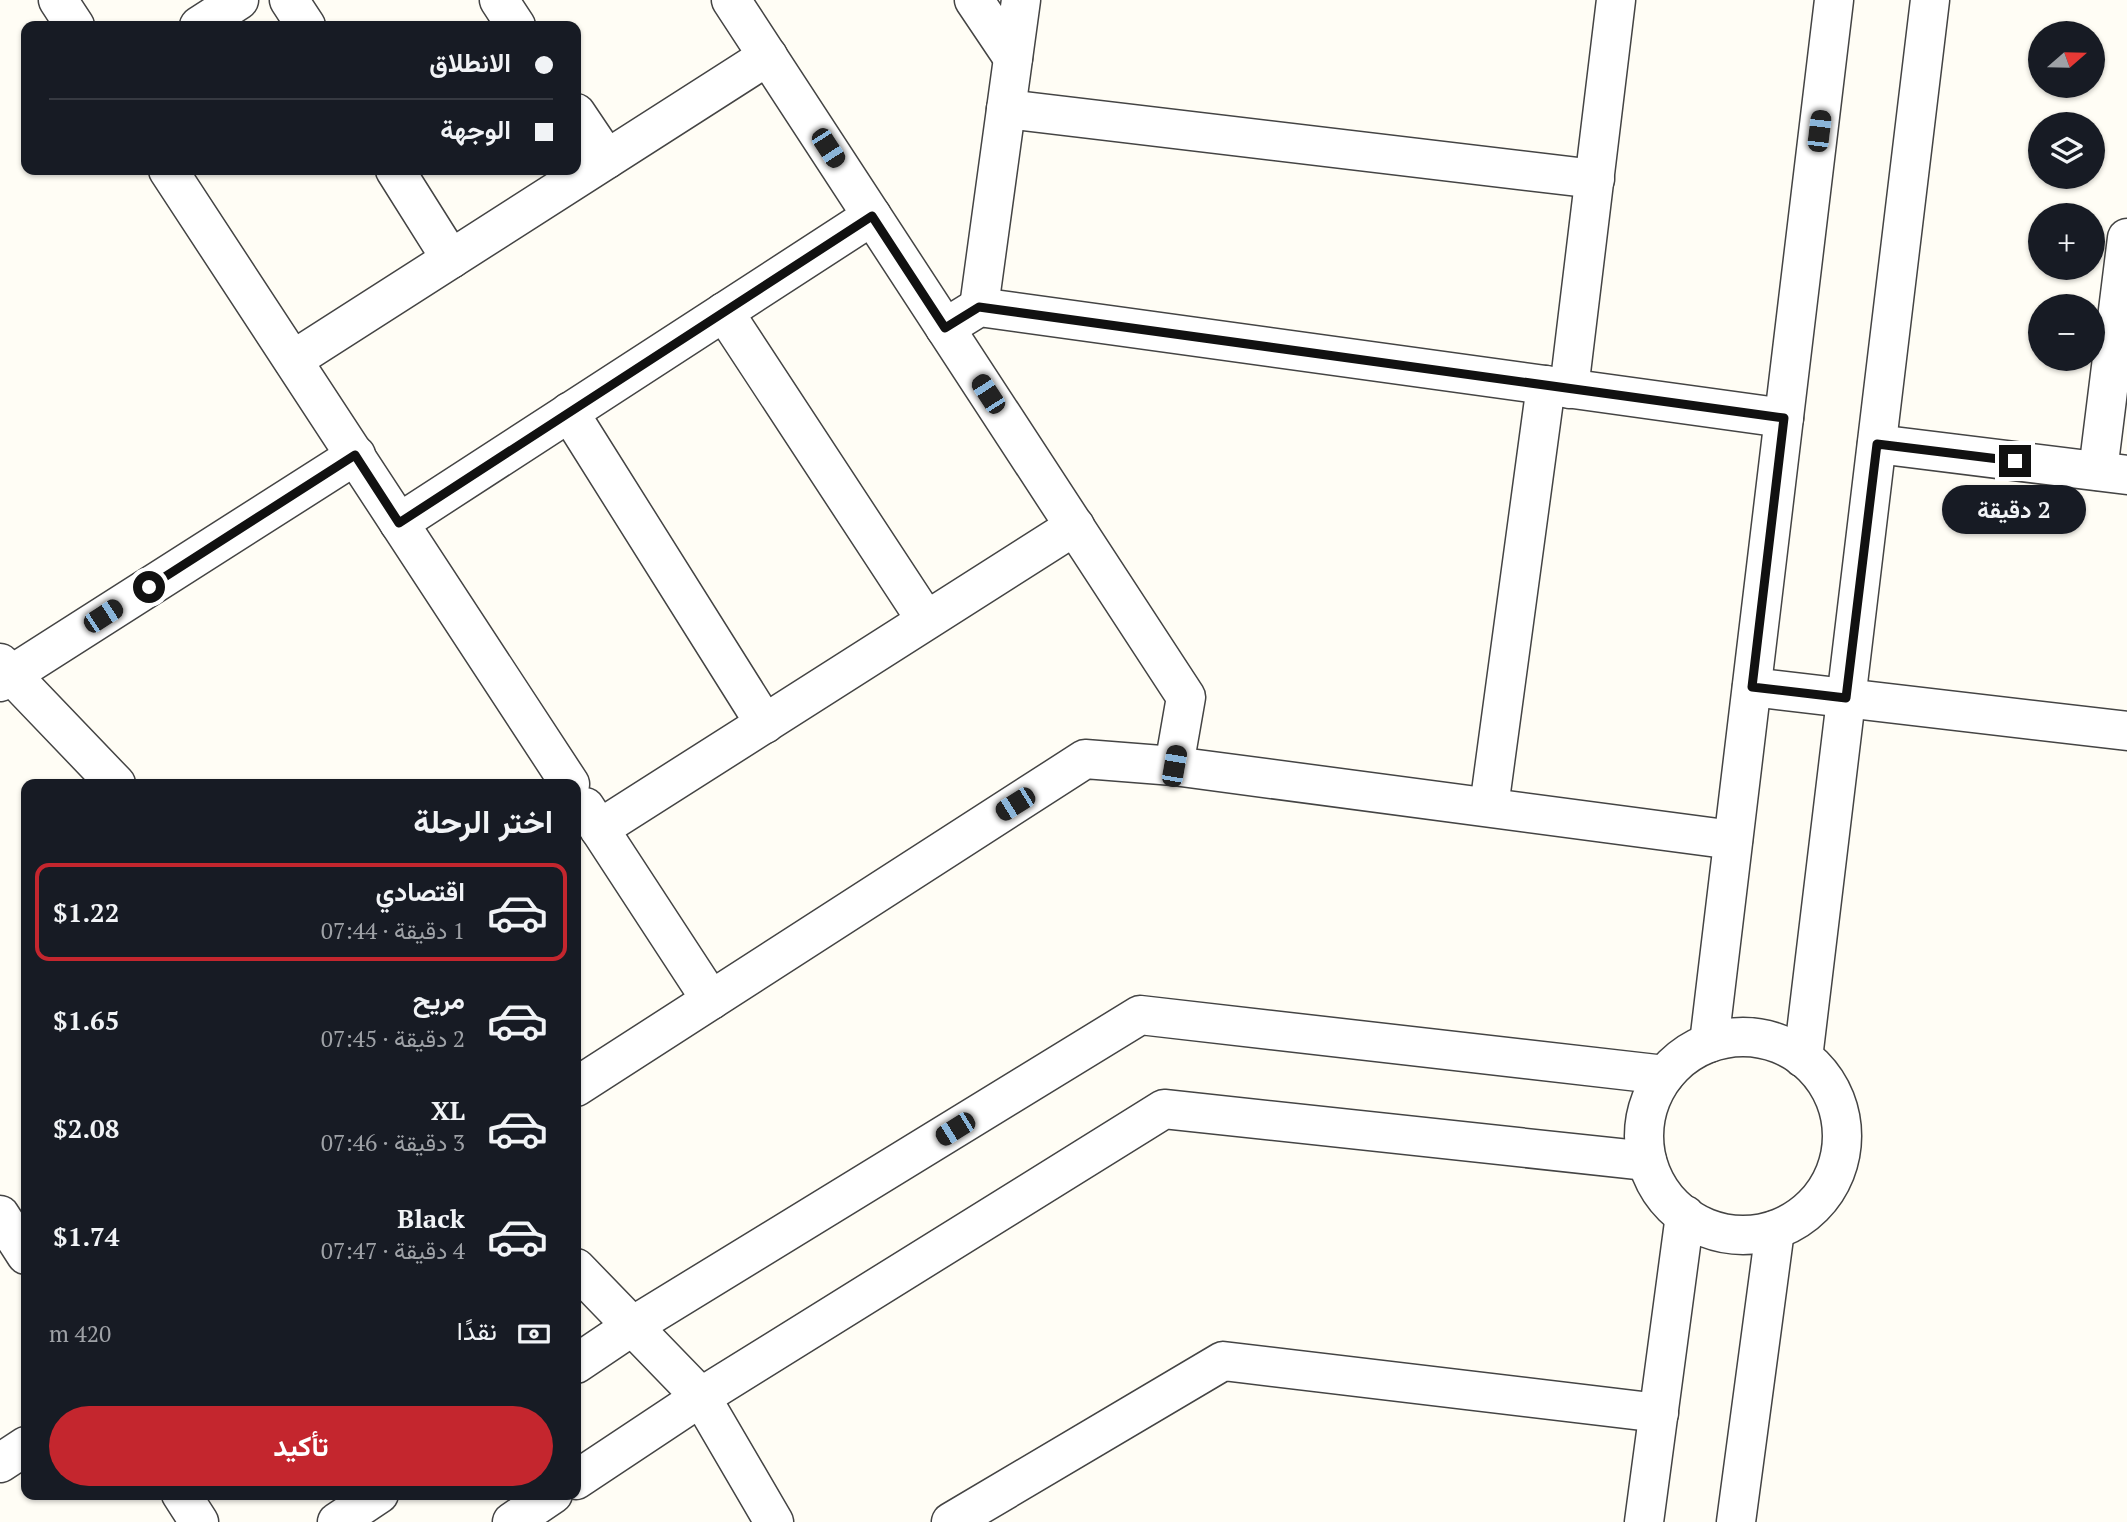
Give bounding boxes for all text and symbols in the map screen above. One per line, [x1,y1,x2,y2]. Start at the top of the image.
north arrow [2028,21,2105,98]
map controls [2028,21,2105,371]
text: الانطلاق [429,45,511,79]
car [1807,109,1832,153]
text: الوجهة [440,112,511,146]
button: layers [2028,112,2105,189]
car [808,125,849,171]
button: + [2028,203,2105,280]
button: − [2028,294,2105,371]
car [968,371,1009,417]
route end [1999,445,2031,477]
callout: 2 دقيقة [1943,486,2087,534]
text: 2 دقيقة [1977,494,2051,525]
route start [133,571,165,603]
car [80,596,127,636]
car [1161,743,1188,789]
car [992,784,1039,824]
text: اختر الرحلة [413,800,553,842]
text: اقتصادي [376,874,465,908]
icon: car [486,881,549,944]
text: $1.22 [53,895,119,929]
text: 1 دقيقة · 07:44 [321,915,465,946]
text: مريح [413,982,465,1016]
icon: car [486,989,549,1052]
text: $1.65 [53,1003,119,1037]
text: 2 دقيقة · 07:45 [321,1023,465,1054]
text: XL [431,1093,465,1127]
icon: car [486,1097,549,1160]
car [932,1109,979,1149]
text: $2.08 [53,1111,119,1145]
text: 3 دقيقة · 07:46 [321,1127,465,1158]
text: Black [397,1201,465,1235]
icon: car [486,1205,549,1268]
text: $1.74 [53,1219,119,1253]
text: 4 دقيقة · 07:47 [321,1235,465,1266]
text: نقدًا [457,1313,497,1347]
icon: cash [515,1315,553,1353]
text: 420 m [49,1318,111,1349]
button: تأكيد [49,1406,553,1486]

